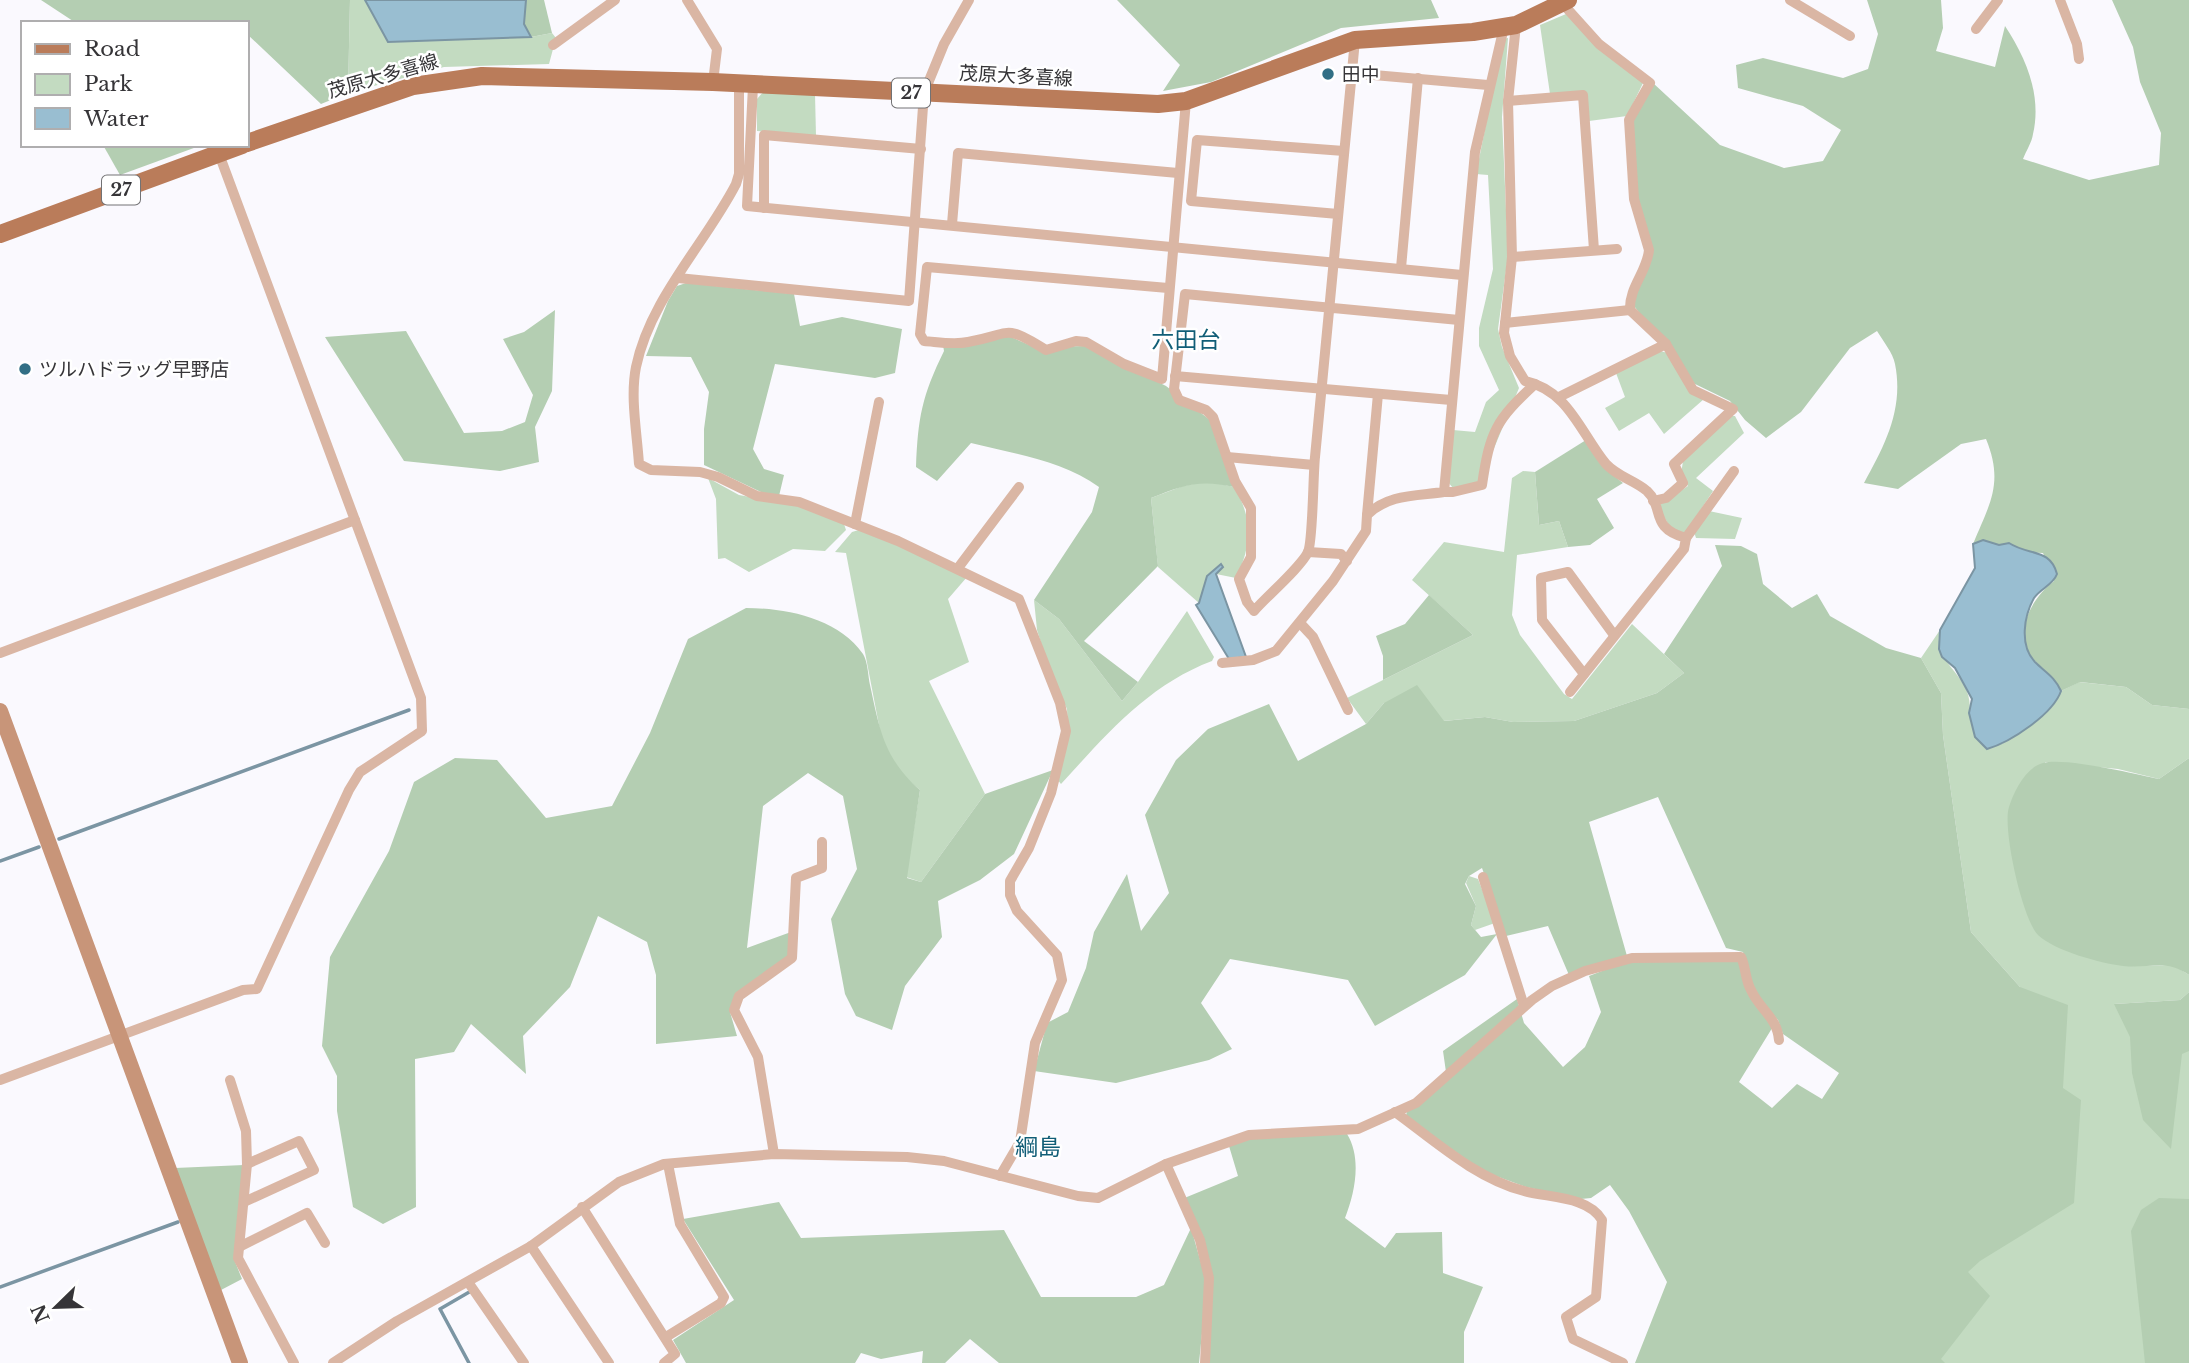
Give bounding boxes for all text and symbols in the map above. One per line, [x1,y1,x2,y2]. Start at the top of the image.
legend [21,21,248,147]
text: Road [84,36,140,62]
street label: 茂原大多喜線 [325,49,441,103]
street label: 茂原大多喜線 [958,62,1074,90]
place label: 田中 [1342,63,1380,86]
marker: 田中 [1320,66,1336,82]
text: Park [84,71,133,97]
road number: 27 [892,78,930,108]
text: Water [83,106,148,132]
road number: 27 [102,176,140,204]
district label: 六田台 [1152,326,1221,354]
place label: ツルハドラッグ早野店 [39,358,229,381]
marker: ツルハドラッグ早野店 [17,361,33,377]
district label: 綱島 [1015,1133,1061,1161]
north arrow [21,1272,91,1342]
text: N [27,1301,55,1326]

